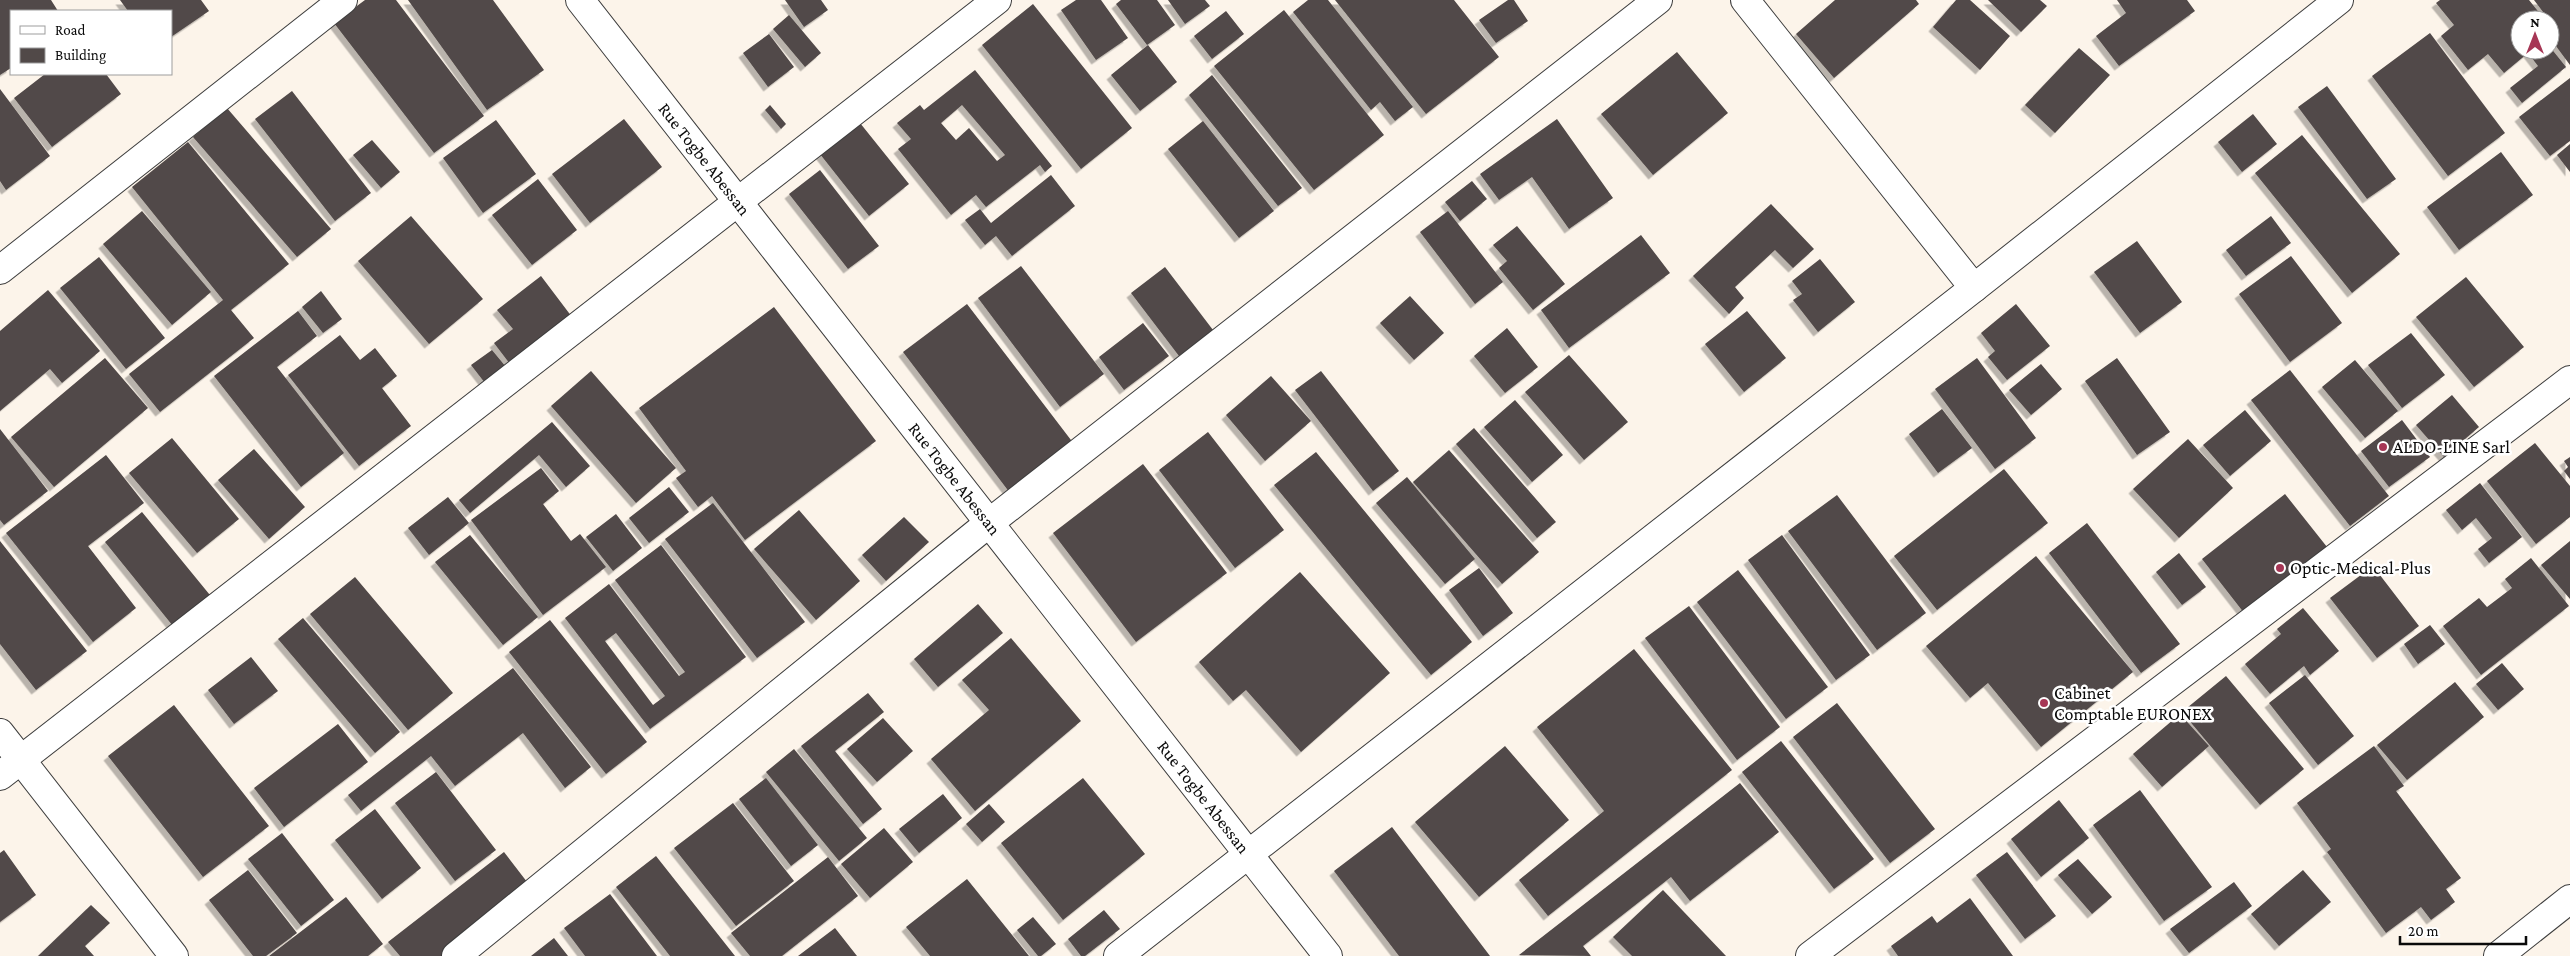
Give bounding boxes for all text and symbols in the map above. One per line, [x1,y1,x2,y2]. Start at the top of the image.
legend [10,10,172,75]
north arrow [2510,10,2560,60]
text: N [2530,14,2540,30]
text: Road [55,22,86,38]
text: Building [55,47,106,64]
street label: Rue Togbe Abessan [654,99,755,220]
street label: Rue Togbe Abessan [904,419,1005,539]
place label: ALDO-LINE Sarl [2393,437,2510,457]
marker: ALDO-LINE Sarl [2377,441,2389,453]
place label: Optic-Medical-Plus [2290,558,2431,578]
marker: Optic-Medical-Plus [2274,562,2286,574]
place label: Cabinet Comptable EURONEX [2054,683,2212,724]
marker: Cabinet Comptable EURONEX [2038,697,2050,709]
street label: Rue Togbe Abessan [1153,737,1254,858]
scale bar [2400,914,2526,946]
text: 20 m [2408,923,2439,939]

